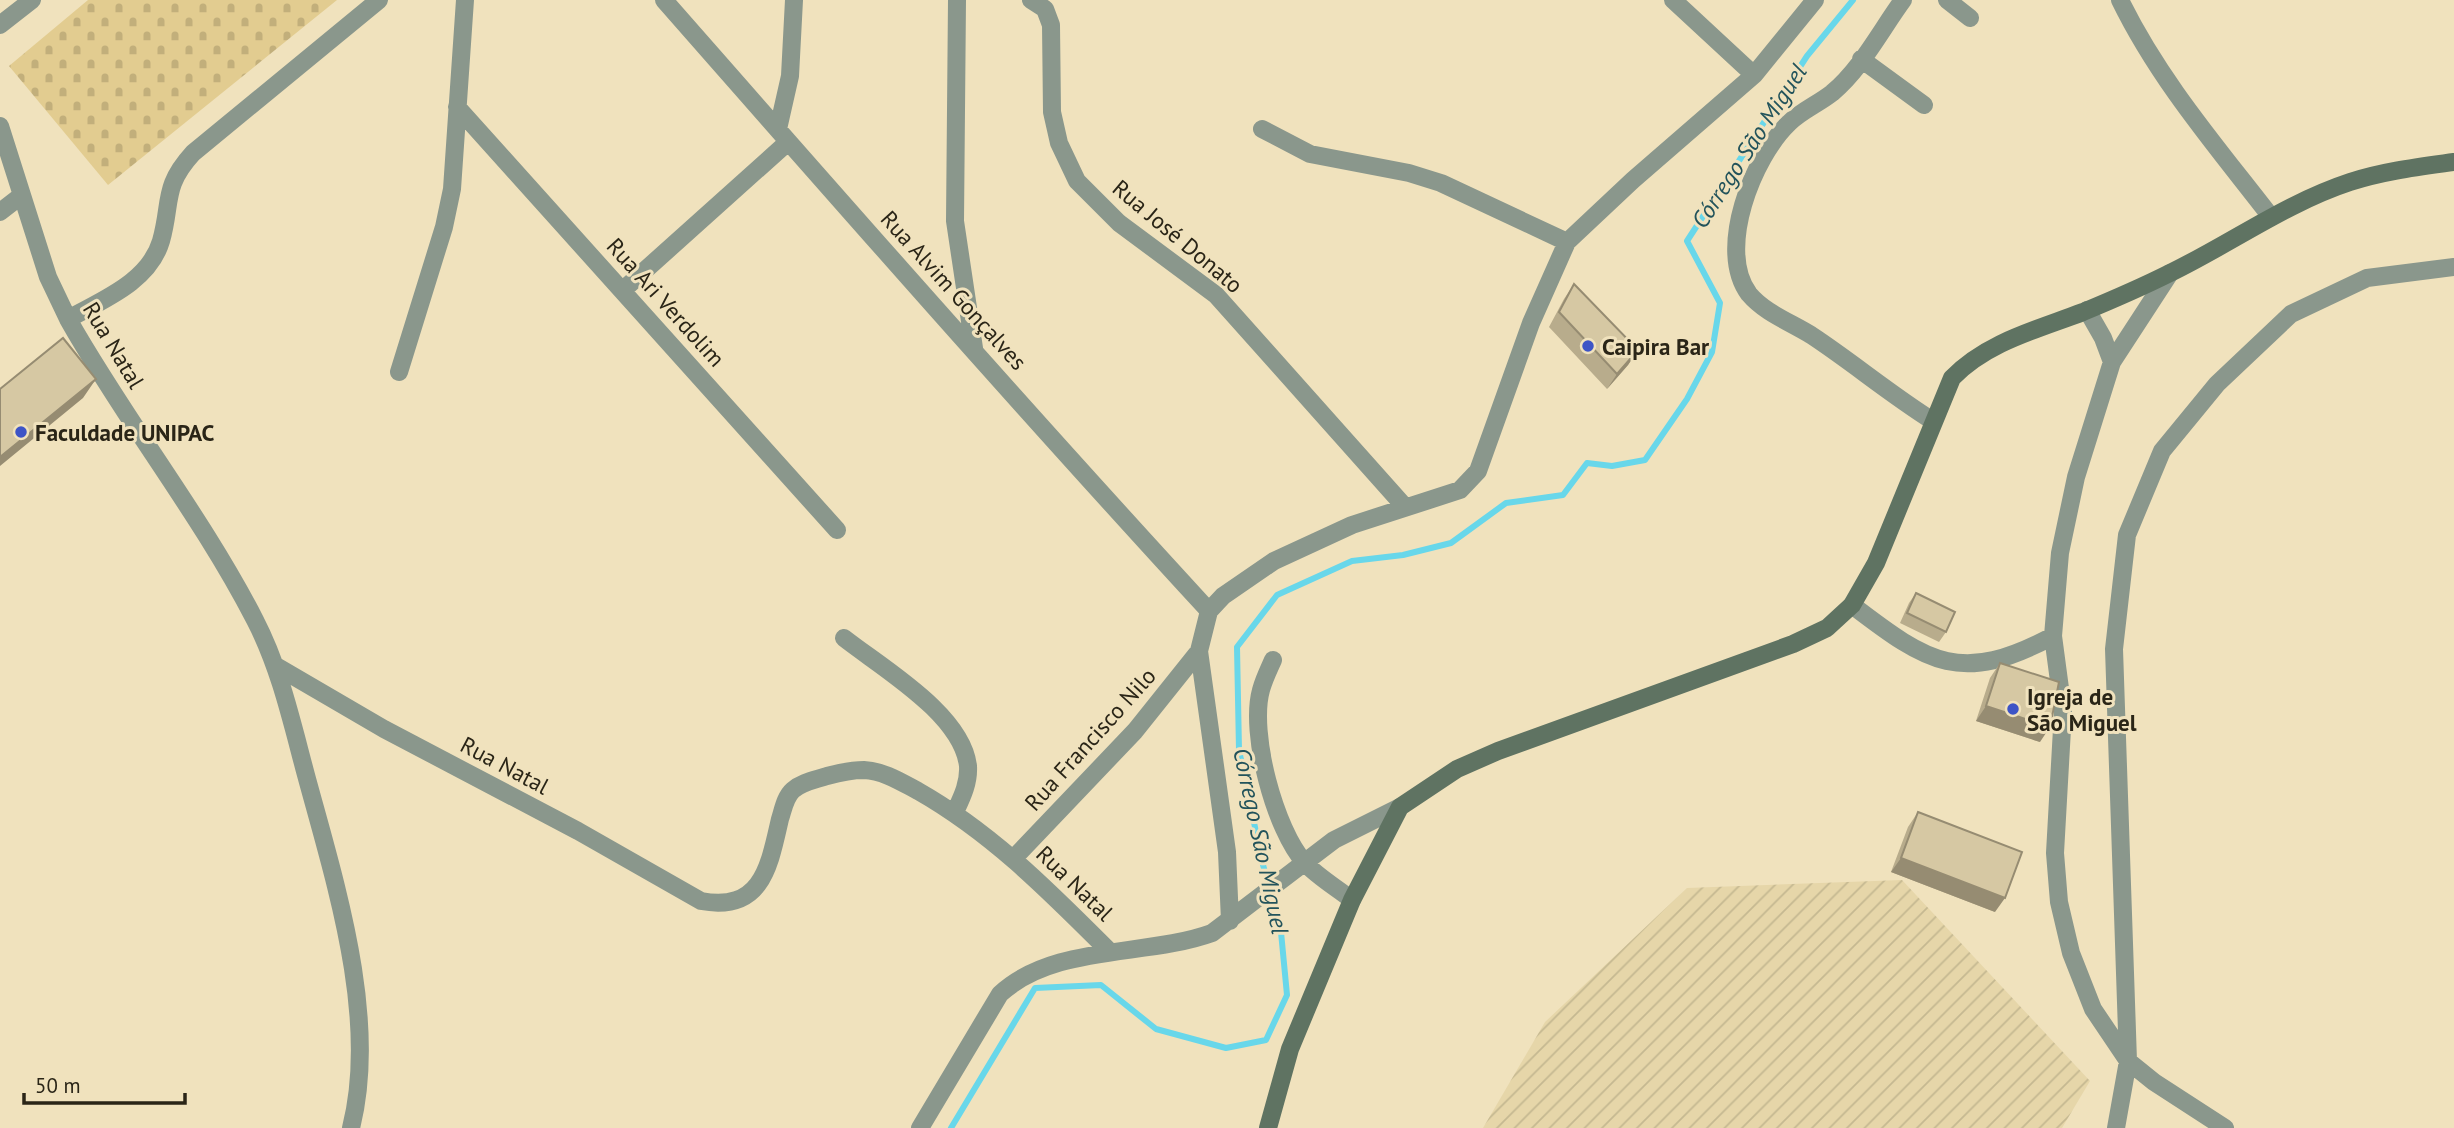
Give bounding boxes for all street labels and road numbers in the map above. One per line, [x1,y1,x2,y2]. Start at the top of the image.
street label: Rua José Donato [1107,173,1249,299]
street label: Rua Alvim Gonçalves [875,204,1033,376]
street label: Rua Ari Verdolim [601,232,731,372]
street label: Rua Natal [77,296,151,394]
street label: Rua Francisco Nilo [1018,662,1162,816]
street label: Rua Natal [456,730,555,801]
street label: Rua Natal [1030,839,1120,927]

